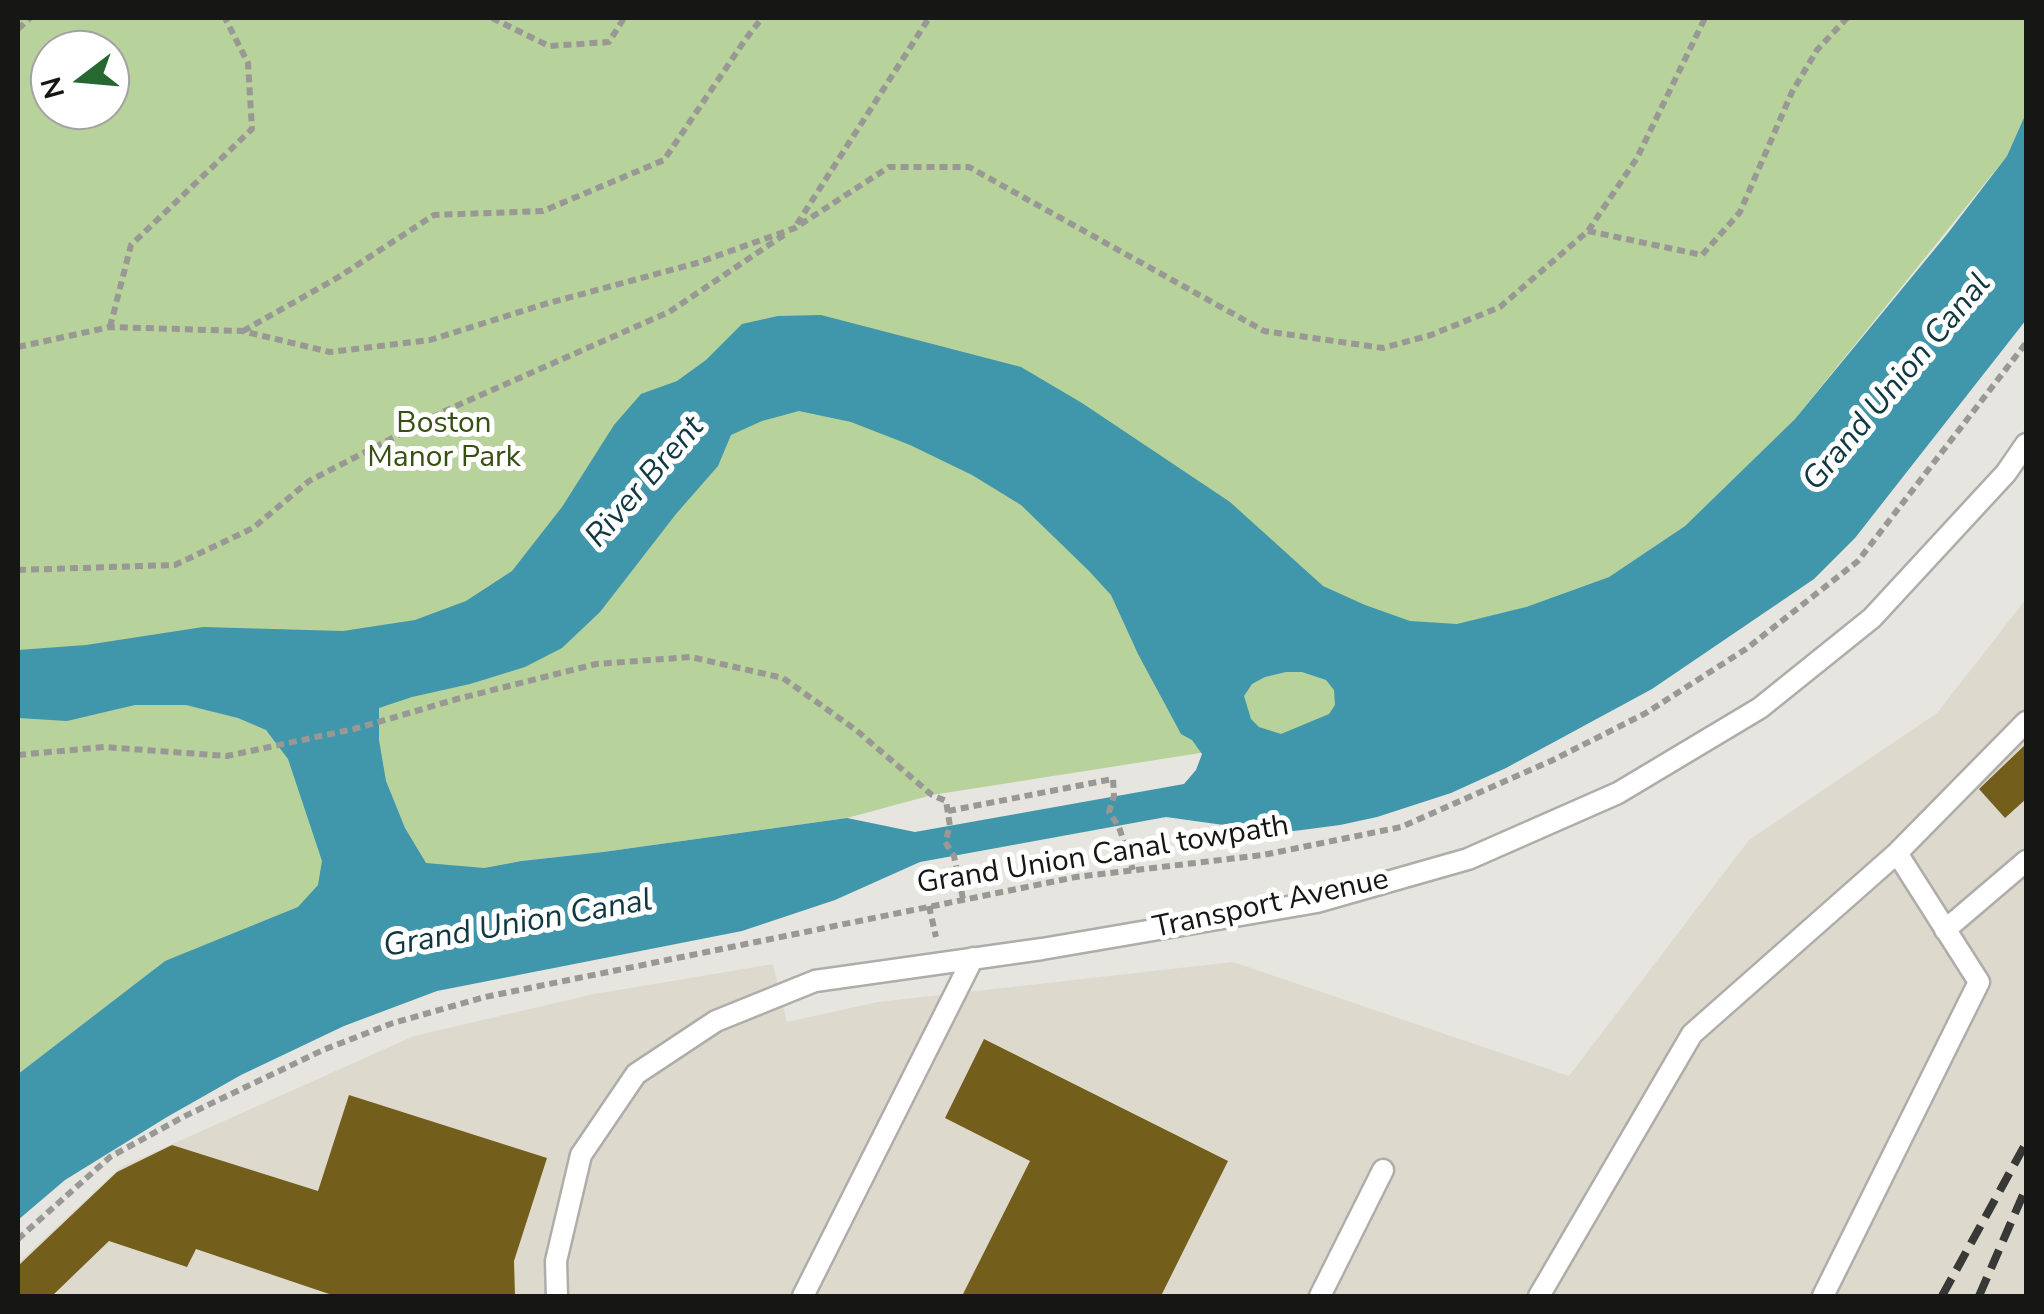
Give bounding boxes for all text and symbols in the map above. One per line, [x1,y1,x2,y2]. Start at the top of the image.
north arrow [30,30,130,130]
text: N [32,72,74,103]
water label: Grand Union Canal [1796,266,2000,500]
park label: Boston Manor Park [367,407,521,478]
water label: River Brent [579,410,713,556]
street label: Grand Union Canal towpath [915,809,1291,903]
street label: Transport Avenue [1150,862,1392,948]
water label: Grand Union Canal [381,882,655,968]

